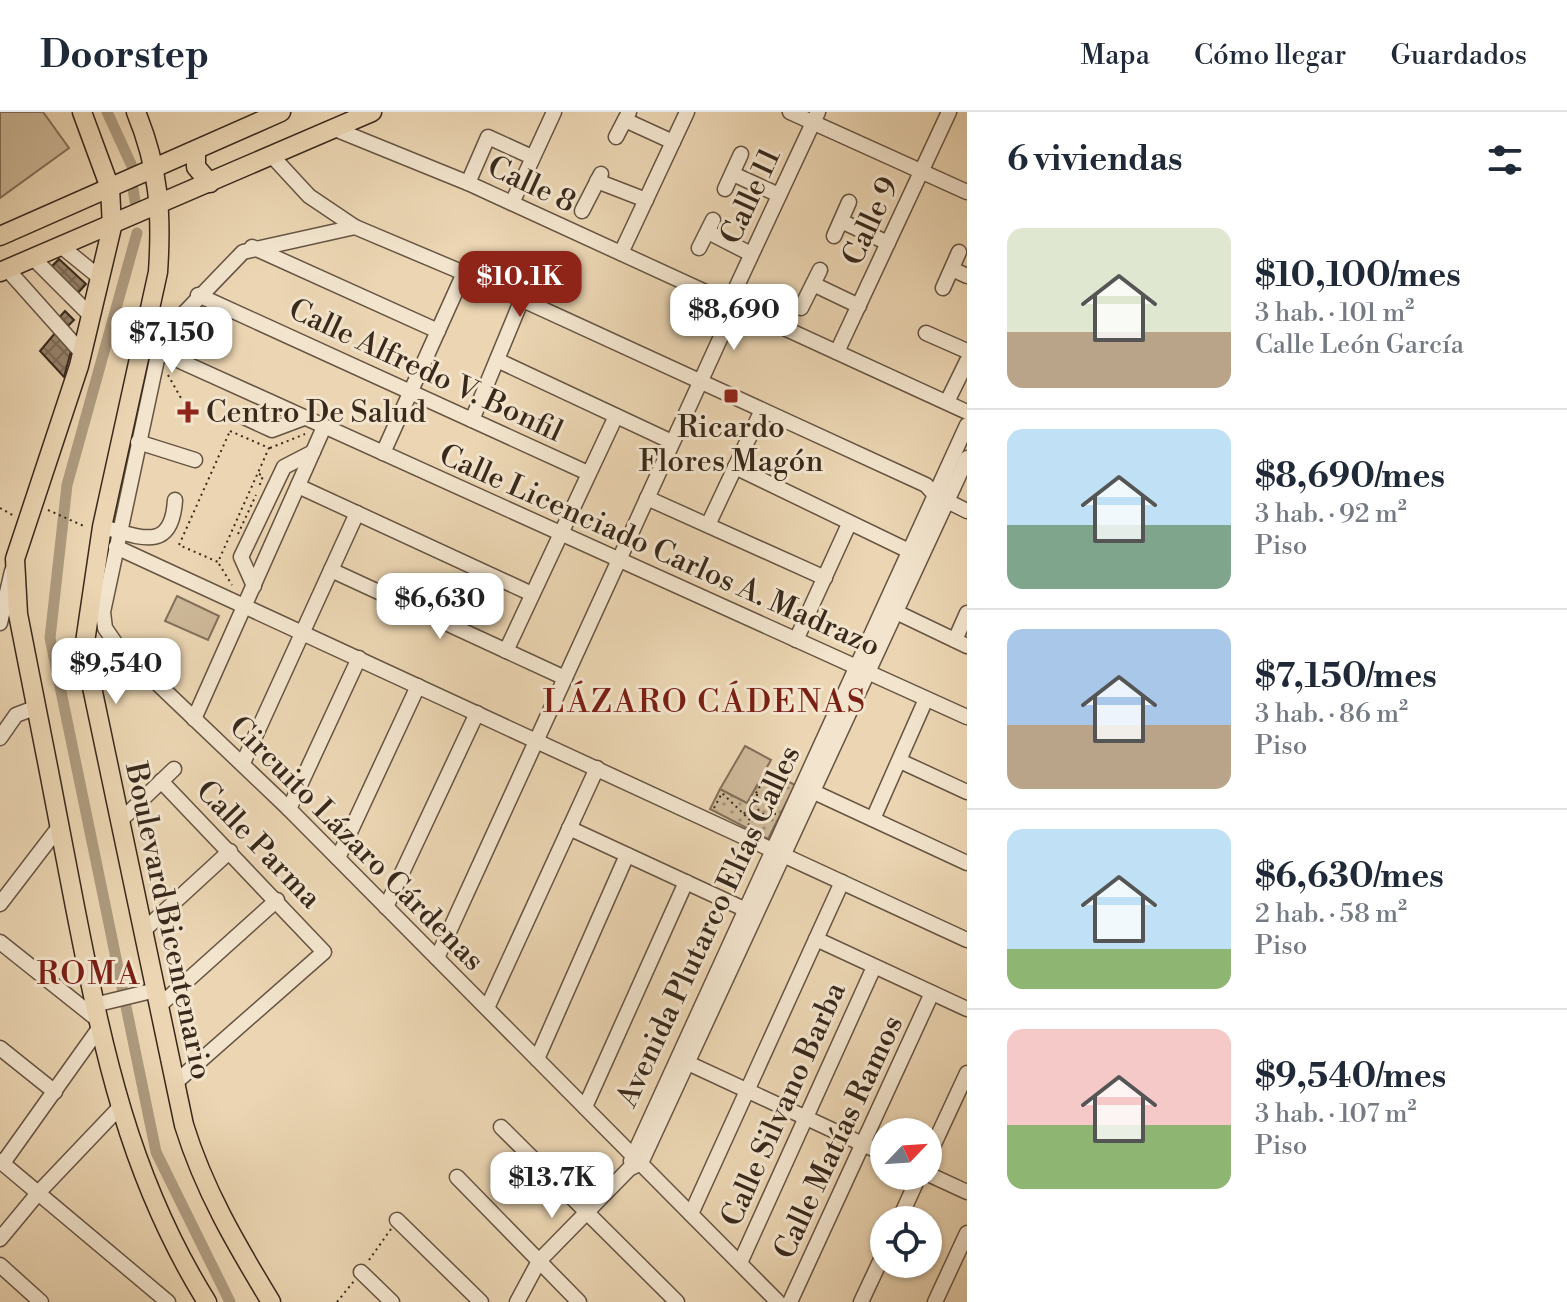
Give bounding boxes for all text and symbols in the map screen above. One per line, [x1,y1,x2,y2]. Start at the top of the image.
text: Doorstep [40,32,209,79]
text: Mapa [1081,38,1150,73]
text: Cómo llegar [1194,38,1346,73]
text: Guardados [1390,38,1527,73]
icon: filters [1483,138,1527,182]
text: 6 viviendas [1007,139,1183,181]
street label: Calle 11 [712,142,790,251]
street label: Calle 8 [481,148,582,222]
street label: Calle 9 [834,171,908,272]
pin: $10.1K [455,251,585,319]
text: $10,100/mes [1255,255,1461,297]
icon: home [1071,260,1167,356]
text: $10.1K [477,261,563,293]
pin: $8,690 [669,284,799,352]
street label: Calle Alfredo V. Bonfil [283,291,569,451]
text: $8,690 [688,294,780,326]
text: 3 hab. · 101 m² [1255,297,1414,329]
pin: $7,150 [107,307,237,375]
text: $7,150 [129,317,215,349]
text: Calle León García [1255,329,1464,361]
marker: Ricardo Flores Magón [722,387,740,405]
place label: Centro De Salud [206,394,426,432]
marker: Centro De Salud [177,401,199,423]
place label: Ricardo Flores Magón [639,409,823,481]
street label: Calle Licenciado Carlos A. Madrazo [433,436,886,666]
text: $8,690/mes [1255,456,1445,498]
icon: home [1071,461,1167,557]
text: 3 hab. · 92 m² [1255,498,1407,530]
text: Piso [1255,530,1307,562]
pin: $6,630 [375,573,505,641]
text: $6,630 [395,583,485,615]
pin: $9,540 [51,638,181,706]
text: $9,540 [70,648,162,680]
text: $7,150/mes [1255,656,1437,698]
icon: home [1071,661,1167,757]
district label: LÁZARO CÁDENAS [543,680,867,722]
text: 3 hab. · 86 m² [1255,698,1408,730]
street label: Circuito Lázaro Cárdenas [221,708,492,979]
text: Piso [1255,730,1307,762]
street label: Avenida Plutarco Elías Calles [608,740,809,1114]
street label: Boulevard Bicentenario [116,758,220,1083]
street label: Calle Parma [188,772,329,917]
text: $6,630/mes [1255,856,1444,898]
icon: home [1071,861,1167,957]
text: 2 hab. · 58 m² [1255,898,1407,930]
text: Piso [1255,930,1307,962]
district label: ROMA [36,954,142,994]
street label: Calle Silvano Barba [713,976,855,1232]
street label: Calle Matías Ramos [766,1010,912,1265]
text: $9,540/mes [1255,1056,1446,1098]
icon: home [1071,1061,1167,1157]
text: 3 hab. · 107 m² [1255,1098,1417,1130]
north arrow [870,1118,942,1190]
map controls [870,1118,942,1278]
text: Piso [1255,1130,1307,1162]
pin: $13.7K [487,1152,617,1220]
text: $13.7K [508,1162,596,1194]
button: locate [870,1206,942,1278]

